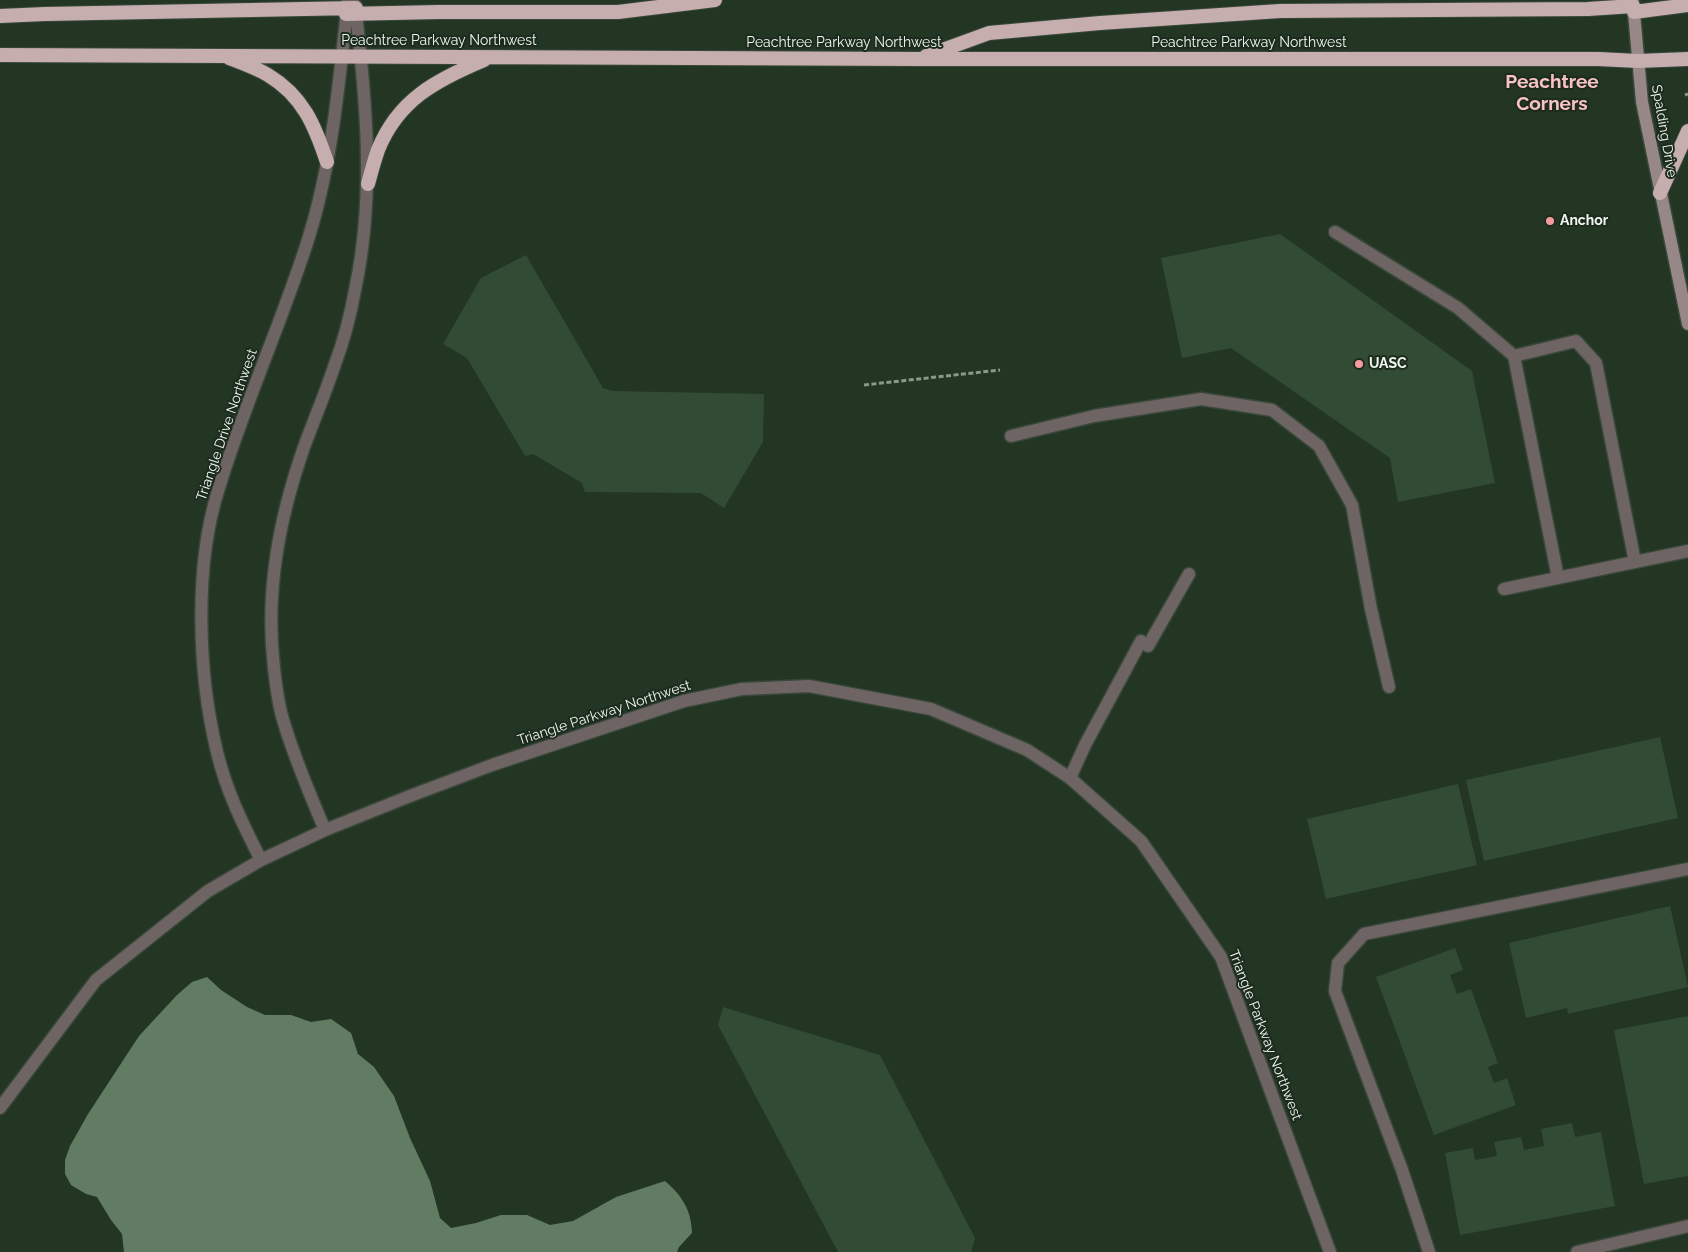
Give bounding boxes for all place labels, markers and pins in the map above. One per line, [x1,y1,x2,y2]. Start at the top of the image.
place label: Anchor [1560,213,1608,229]
marker: Anchor [1544,215,1556,227]
place label: UASC [1369,356,1407,372]
marker: UASC [1353,358,1365,370]

